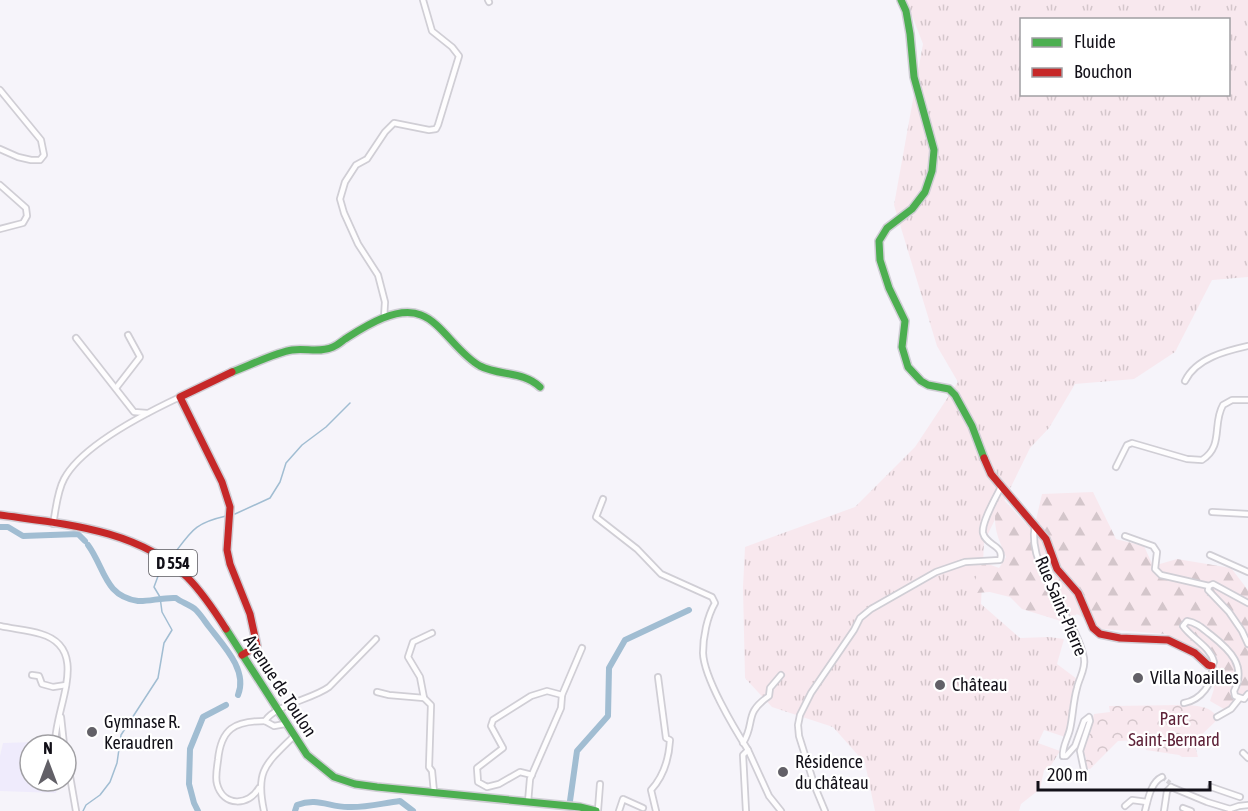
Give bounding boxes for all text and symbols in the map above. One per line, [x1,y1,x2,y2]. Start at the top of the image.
legend [1020,18,1230,96]
text: Fluide [1074,31,1116,52]
text: Bouchon [1074,61,1132,82]
road number: D 554 [149,550,197,576]
street label: Rue Saint-Pierre [1031,553,1092,659]
street label: Avenue de Toulon [240,631,321,741]
place label: Villa Noailles [1150,667,1239,688]
marker: Villa Noailles [1131,671,1145,685]
place label: Château [952,674,1007,695]
marker: Château [933,678,947,692]
park label: Parc Saint-Bernard [1128,708,1220,750]
place label: Gymnase R. Keraudren [104,711,180,753]
marker: Gymnase R. Keraudren [85,725,99,739]
north arrow [18,733,78,793]
text: N [43,739,53,757]
place label: Résidence du château [795,751,869,793]
scale bar [1038,754,1210,792]
text: 200 m [1047,764,1088,785]
marker: Résidence du château [776,765,790,779]

